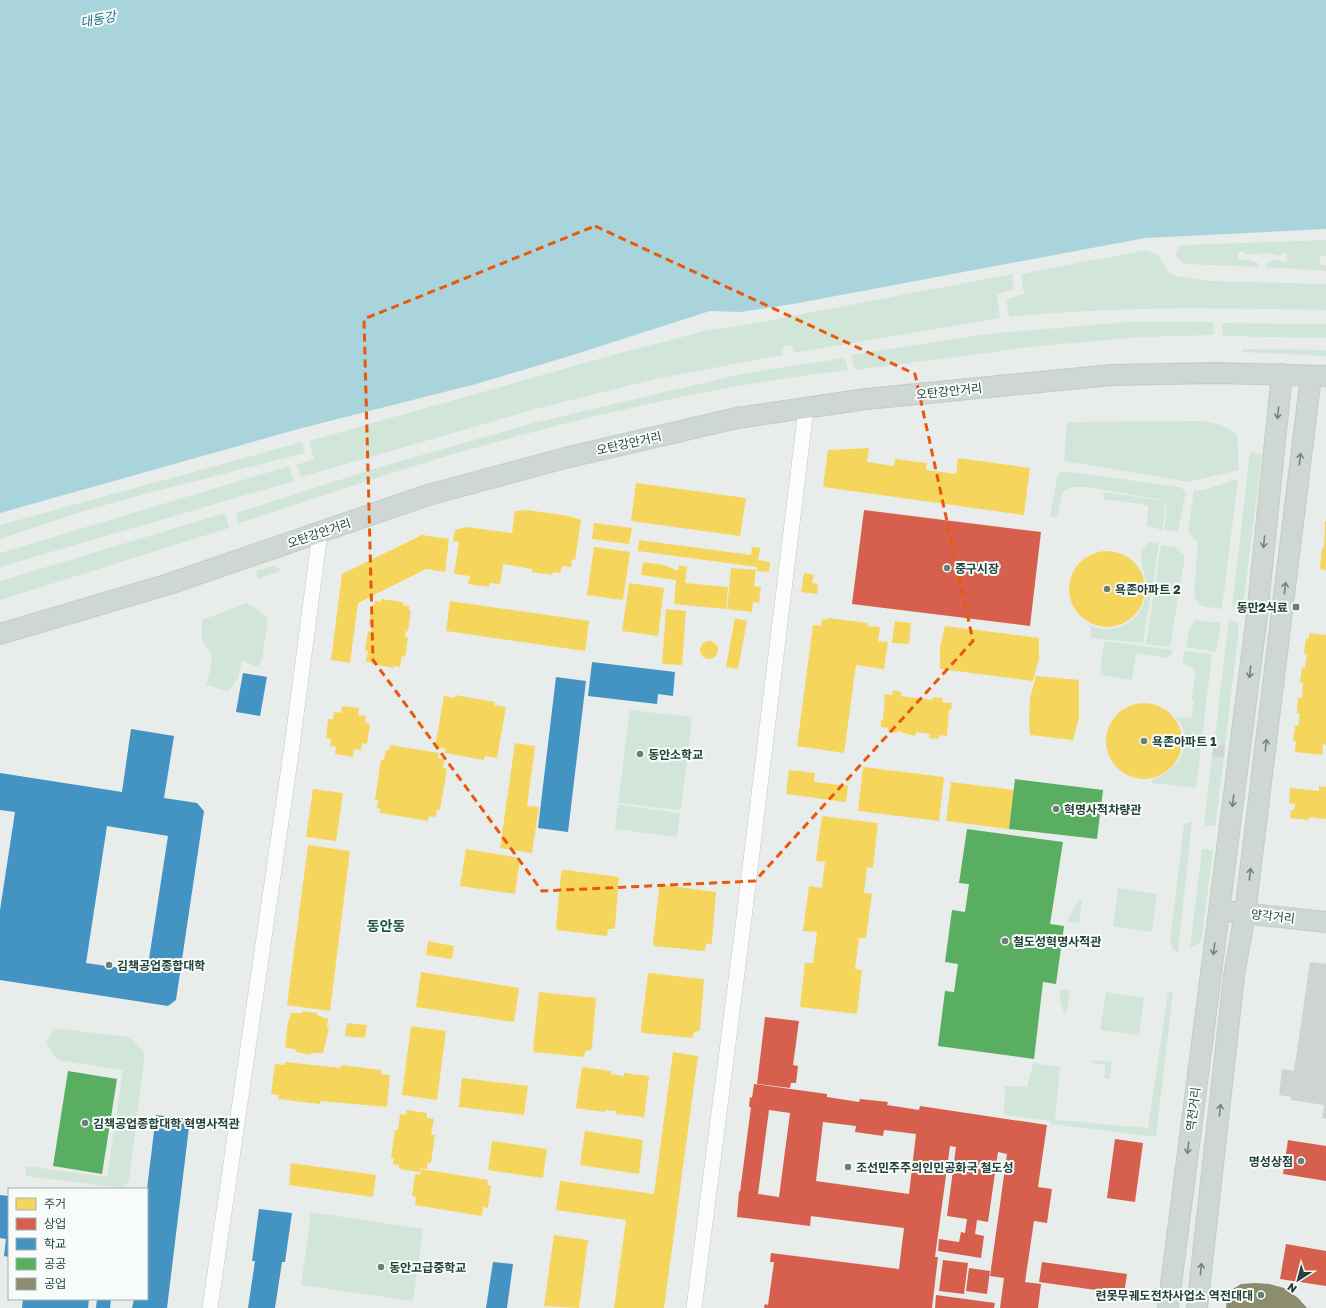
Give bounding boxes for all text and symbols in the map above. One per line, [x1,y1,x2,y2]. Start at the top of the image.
water label: 대동강 [79,7,119,30]
street label: 오탄강안거리 [915,380,983,402]
one-way arrow [1274,406,1282,419]
street label: 오탄강안거리 [595,428,663,458]
one-way arrow [1297,453,1304,466]
street label: 오탄강안거리 [285,515,353,551]
one-way arrow [1261,535,1268,548]
place label: 중구시장 [955,561,999,576]
marker: 중구시장 [942,563,952,573]
place label: 욕존아파트 2 [1115,582,1181,597]
one-way arrow [1281,582,1289,595]
marker: 욕존아파트 2 [1102,584,1112,594]
place label: 동만2식료 [1237,600,1288,615]
marker: 동만2식료 [1291,602,1301,612]
one-way arrow [1246,665,1253,678]
place label: 욕존아파트 1 [1152,734,1216,749]
marker: 욕존아파트 1 [1139,736,1149,746]
one-way arrow [1262,739,1269,752]
place label: 동안소학교 [648,747,703,762]
marker: 동안소학교 [635,749,645,759]
one-way arrow [1229,794,1237,807]
place label: 혁명사적차량관 [1064,802,1141,817]
marker: 혁명사적차량관 [1051,804,1061,814]
one-way arrow [1246,868,1254,881]
street label: 양각거리 [1250,906,1296,926]
district label: 동안동 [367,917,405,934]
place label: 철도성혁명사적관 [1013,934,1101,949]
marker: 철도성혁명사적관 [1000,936,1010,946]
one-way arrow [1210,942,1218,955]
place label: 김책공업종합대학 [117,958,205,973]
marker: 김책공업종합대학 [104,960,114,970]
street label: 역전거리 [1183,1086,1203,1132]
one-way arrow [1216,1104,1224,1117]
place label: 김책공업종합대학 혁명사적관 [93,1116,240,1131]
marker: 김책공업종합대학 혁명사적관 [80,1118,90,1128]
one-way arrow [1185,1141,1192,1154]
place label: 명성상점 [1249,1154,1293,1169]
marker: 명성상점 [1296,1156,1306,1166]
place label: 조선민주주의인민공화국 철도성 [856,1160,1014,1175]
marker: 조선민주주의인민공화국 철도성 [843,1162,853,1172]
legend [8,1188,148,1300]
text: 주거 [44,1196,66,1211]
text: 상업 [44,1216,66,1231]
text: 학교 [44,1236,66,1251]
text: 공공 [44,1256,66,1271]
place label: 동안고급중학교 [389,1260,466,1275]
north arrow [1278,1260,1318,1300]
marker: 동안고급중학교 [376,1262,386,1272]
one-way arrow [1198,1263,1205,1276]
text: 공업 [44,1276,66,1291]
text: N [1285,1281,1299,1296]
place label: 련못무궤도전차사업소 역전대대 [1095,1288,1253,1303]
marker: 련못무궤도전차사업소 역전대대 [1256,1290,1266,1300]

